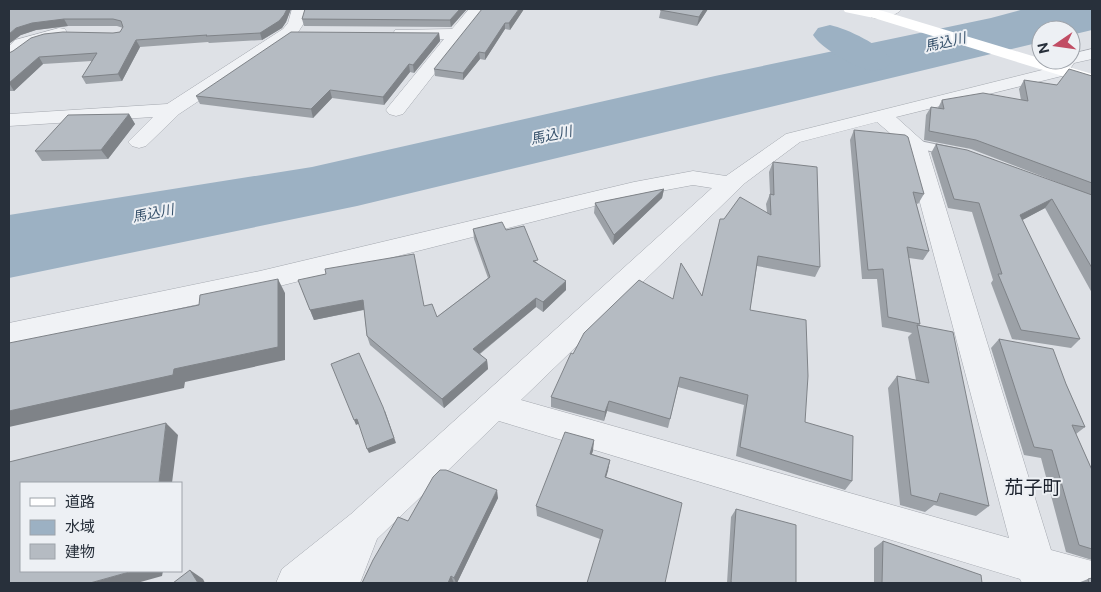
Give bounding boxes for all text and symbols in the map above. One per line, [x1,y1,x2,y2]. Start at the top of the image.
north arrow [1031,20,1081,70]
water label: 馬込川 [923,29,969,55]
text: N [1034,41,1052,55]
water label: 馬込川 [529,122,575,147]
water label: 馬込川 [131,201,177,225]
district label: 茄子町 [1004,476,1062,498]
legend [20,482,182,572]
text: 道路 [65,493,95,510]
text: 水域 [65,518,95,535]
text: 建物 [65,543,95,560]

